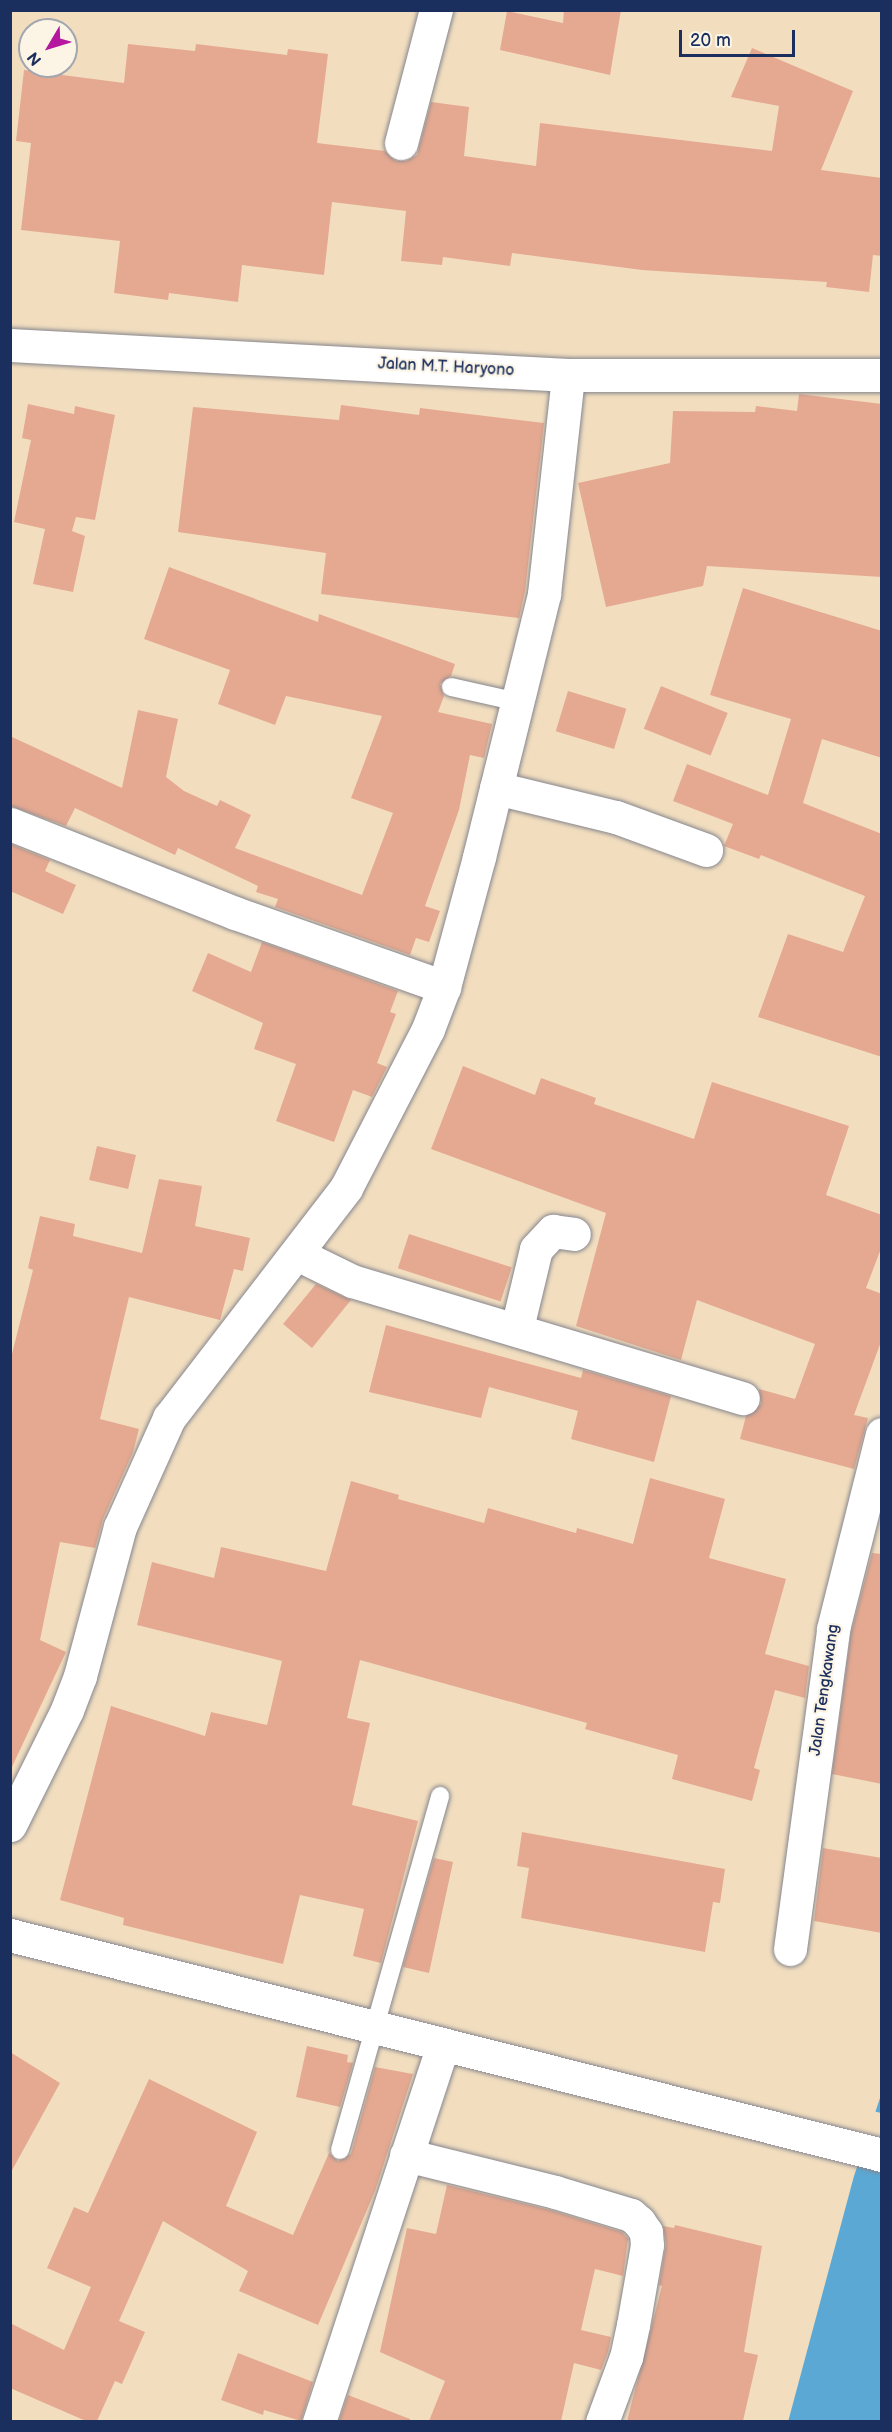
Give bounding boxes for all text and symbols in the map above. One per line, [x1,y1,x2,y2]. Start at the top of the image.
north arrow [18,18,78,78]
scale bar [682,18,798,56]
text: 20 m [690,30,731,51]
text: N [24,48,46,69]
street label: Jalan M.T. Haryono [377,355,515,381]
street label: Jalan Tengkawang [806,1623,844,1757]

